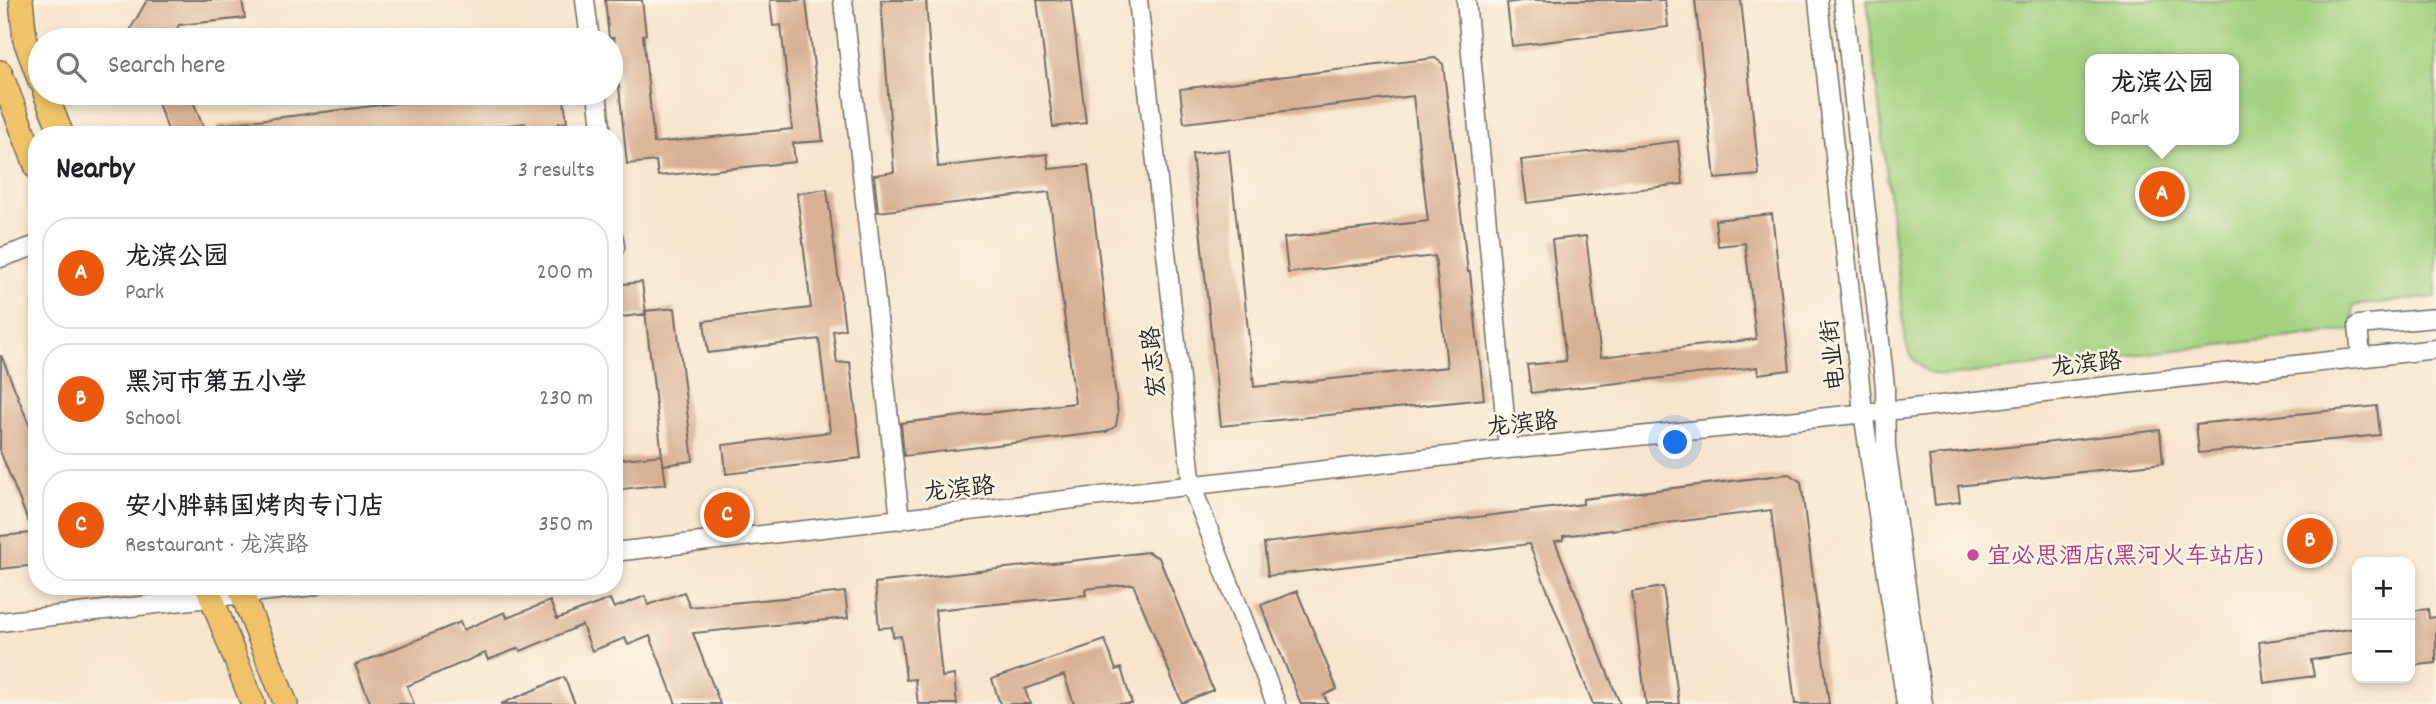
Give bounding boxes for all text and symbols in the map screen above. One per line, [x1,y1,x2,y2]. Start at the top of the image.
search box [28,28,623,105]
icon: search [52,48,90,86]
text: Search here [108,48,226,85]
popup [2085,54,2239,145]
text: 龙滨公园 [2110,66,2214,103]
text: Park [2110,103,2149,136]
text: Nearby [56,150,134,193]
text: 3 results [518,155,595,188]
pin: A [2139,168,2185,220]
text: 龙滨公园 [125,240,229,277]
text: A [75,257,87,290]
text: 200 m [537,257,593,290]
text: Park [125,277,164,310]
street label: 电业街 [1814,317,1856,392]
street label: 宏志路 [1135,324,1177,399]
street label: 龙滨路 [2049,345,2124,387]
text: 黑河市第五小学 [125,366,307,403]
text: B [76,383,86,416]
text: 230 m [539,383,593,416]
text: School [125,403,181,436]
street label: 龙滨路 [1485,405,1560,447]
your location [1658,425,1692,459]
street label: 龙滨路 [922,470,997,512]
pin: C [704,489,750,541]
text: 安小胖韩国烤肉专门店 [125,490,385,527]
text: C [75,509,87,542]
text: 350 m [539,509,593,542]
pin: B [2287,515,2333,567]
text: Restaurant · 龙滨路 [125,530,308,563]
place label: 宜必思酒店(黑河火车站店) [1987,541,2263,575]
marker: 宜必思酒店(黑河火车站店) [1965,547,1981,563]
map controls [2352,557,2415,683]
button: + [2352,557,2415,620]
button: − [2352,620,2415,683]

